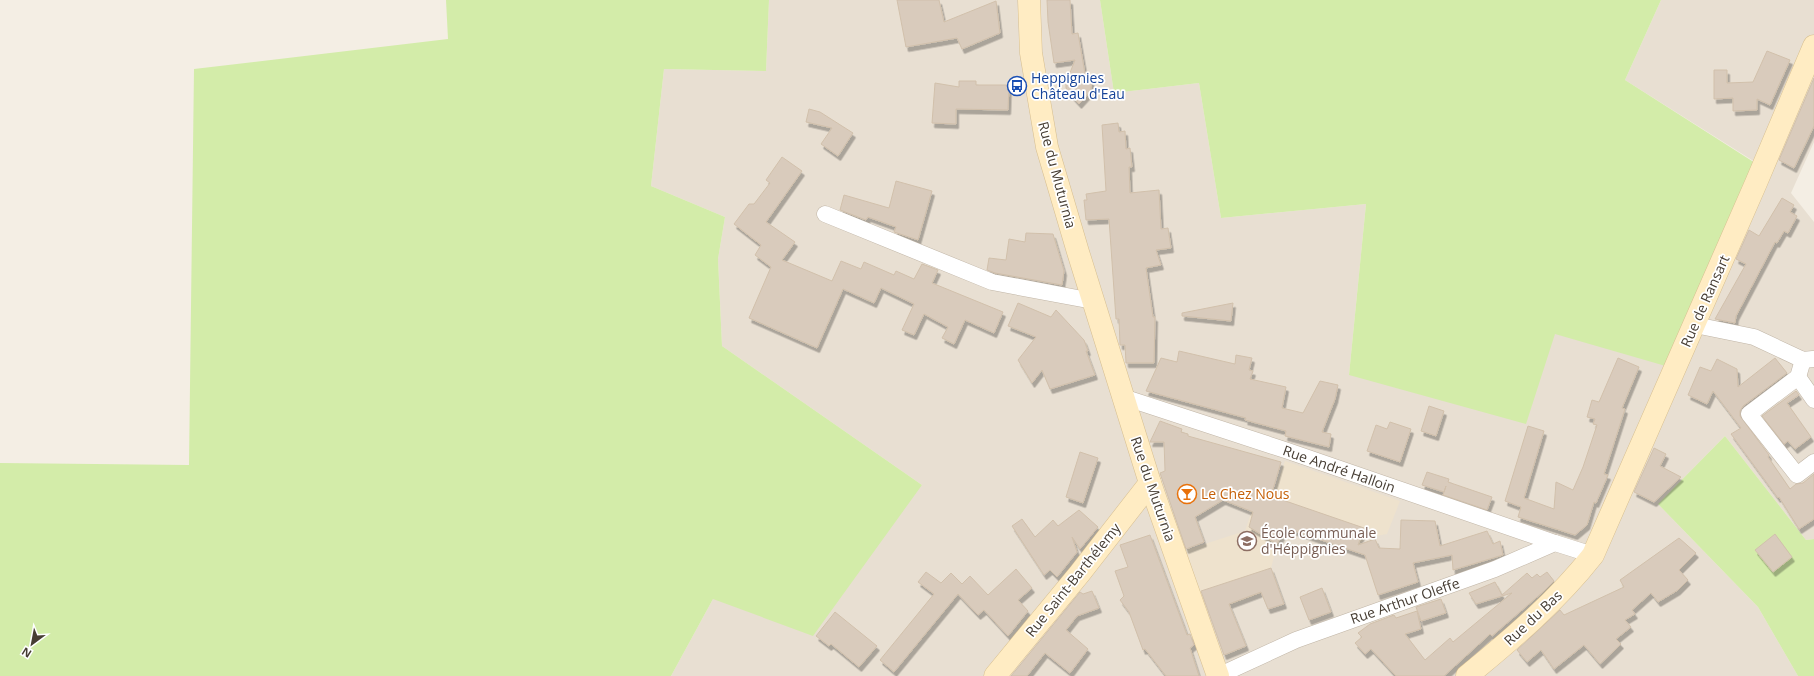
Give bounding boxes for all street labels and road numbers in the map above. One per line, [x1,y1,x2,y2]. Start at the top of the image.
street label: Rue du Muturnia [1034,119,1081,230]
street label: Rue de Ransart [1676,252,1733,350]
street label: Rue du Muturnia [1127,434,1180,544]
street label: Rue André Halloin [1280,440,1398,497]
street label: Rue Saint-Barthélemy [1021,518,1125,641]
street label: Rue Arthur Oleffe [1348,573,1462,628]
street label: Rue du Bas [1499,586,1566,649]

